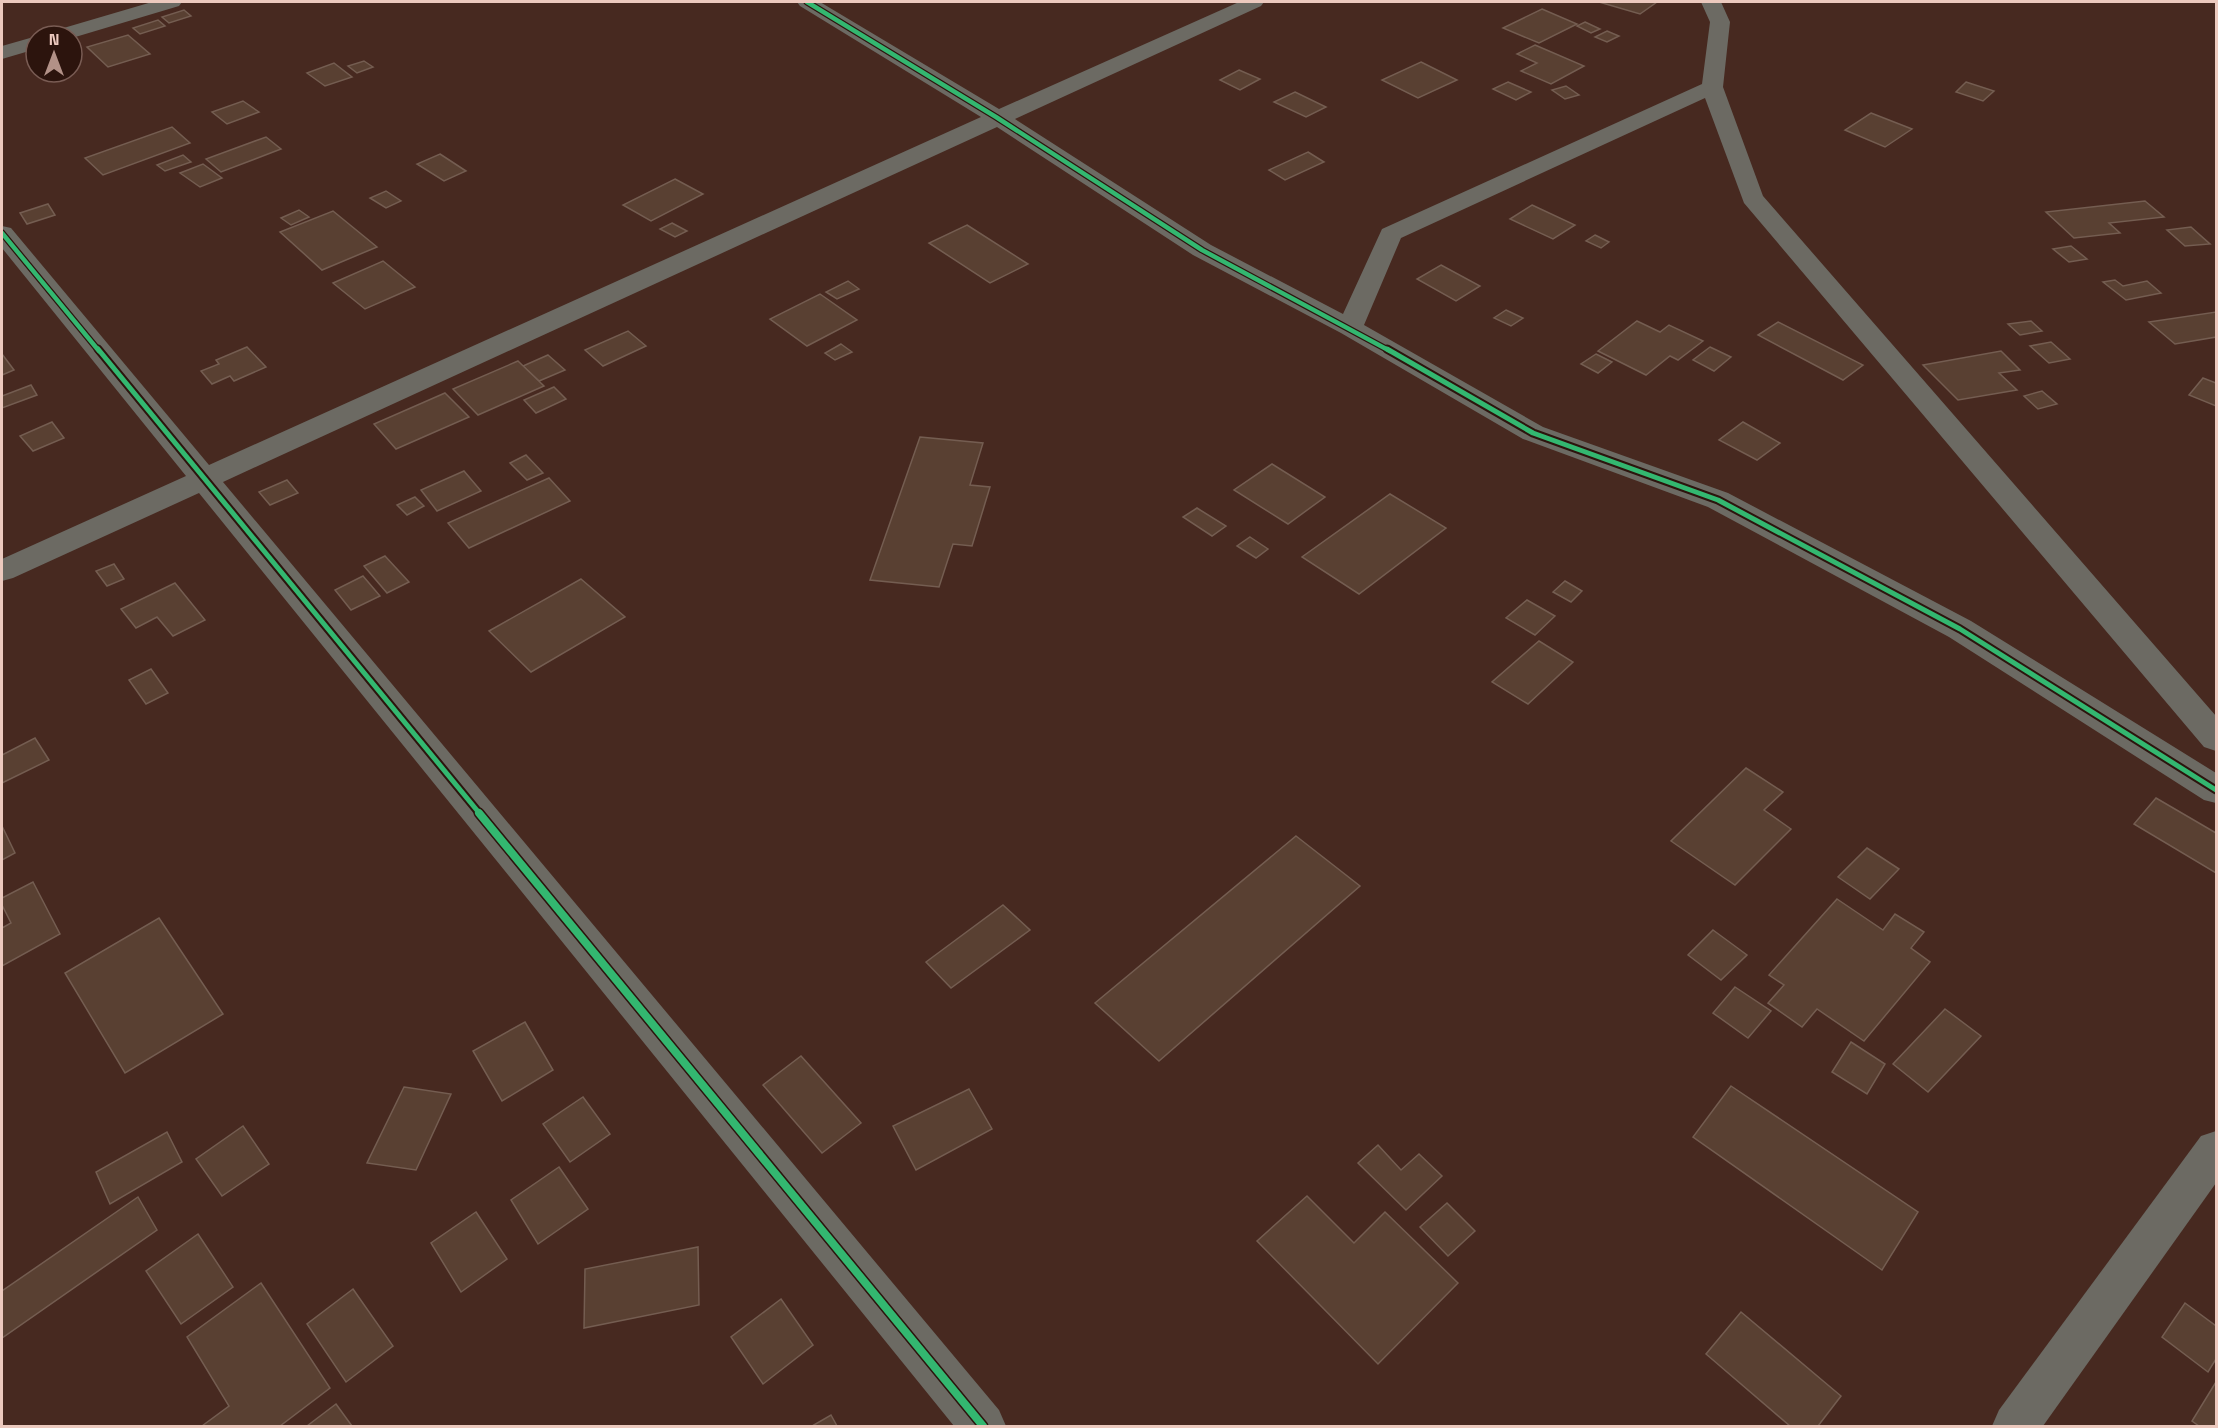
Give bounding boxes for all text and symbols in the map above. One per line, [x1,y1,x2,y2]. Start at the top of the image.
north arrow [24,24,84,84]
text: N [49,29,59,50]

